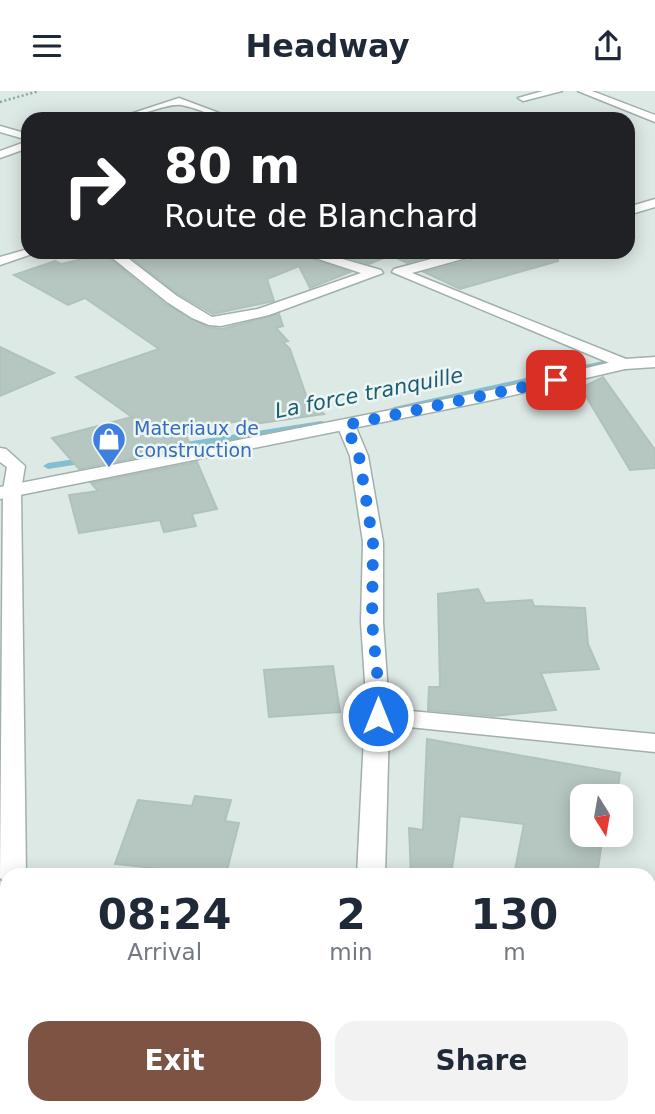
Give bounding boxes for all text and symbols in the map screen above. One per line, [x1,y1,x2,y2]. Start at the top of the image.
icon: menu [28,27,66,65]
text: Headway [245,27,410,65]
icon: share [589,27,627,65]
text: 80 m [164,138,300,195]
icon: right [49,140,140,231]
text: Route de Blanchard [164,197,478,235]
pin [526,350,586,410]
icon: arrive [537,361,575,399]
water label: La force tranquille [273,363,465,423]
place label: Materiaux de construction [134,417,259,461]
shop icon: Materiaux de construction [90,420,128,469]
position arrow [341,679,415,753]
north arrow [570,784,634,847]
map controls [570,784,633,847]
text: 08:24 [98,890,232,939]
text: 2 [336,890,366,939]
text: 130 [471,890,558,939]
text: Arrival [127,939,202,965]
text: min [329,939,373,965]
text: m [503,939,526,965]
button: Exit [28,1021,321,1101]
button: Share [335,1021,628,1101]

